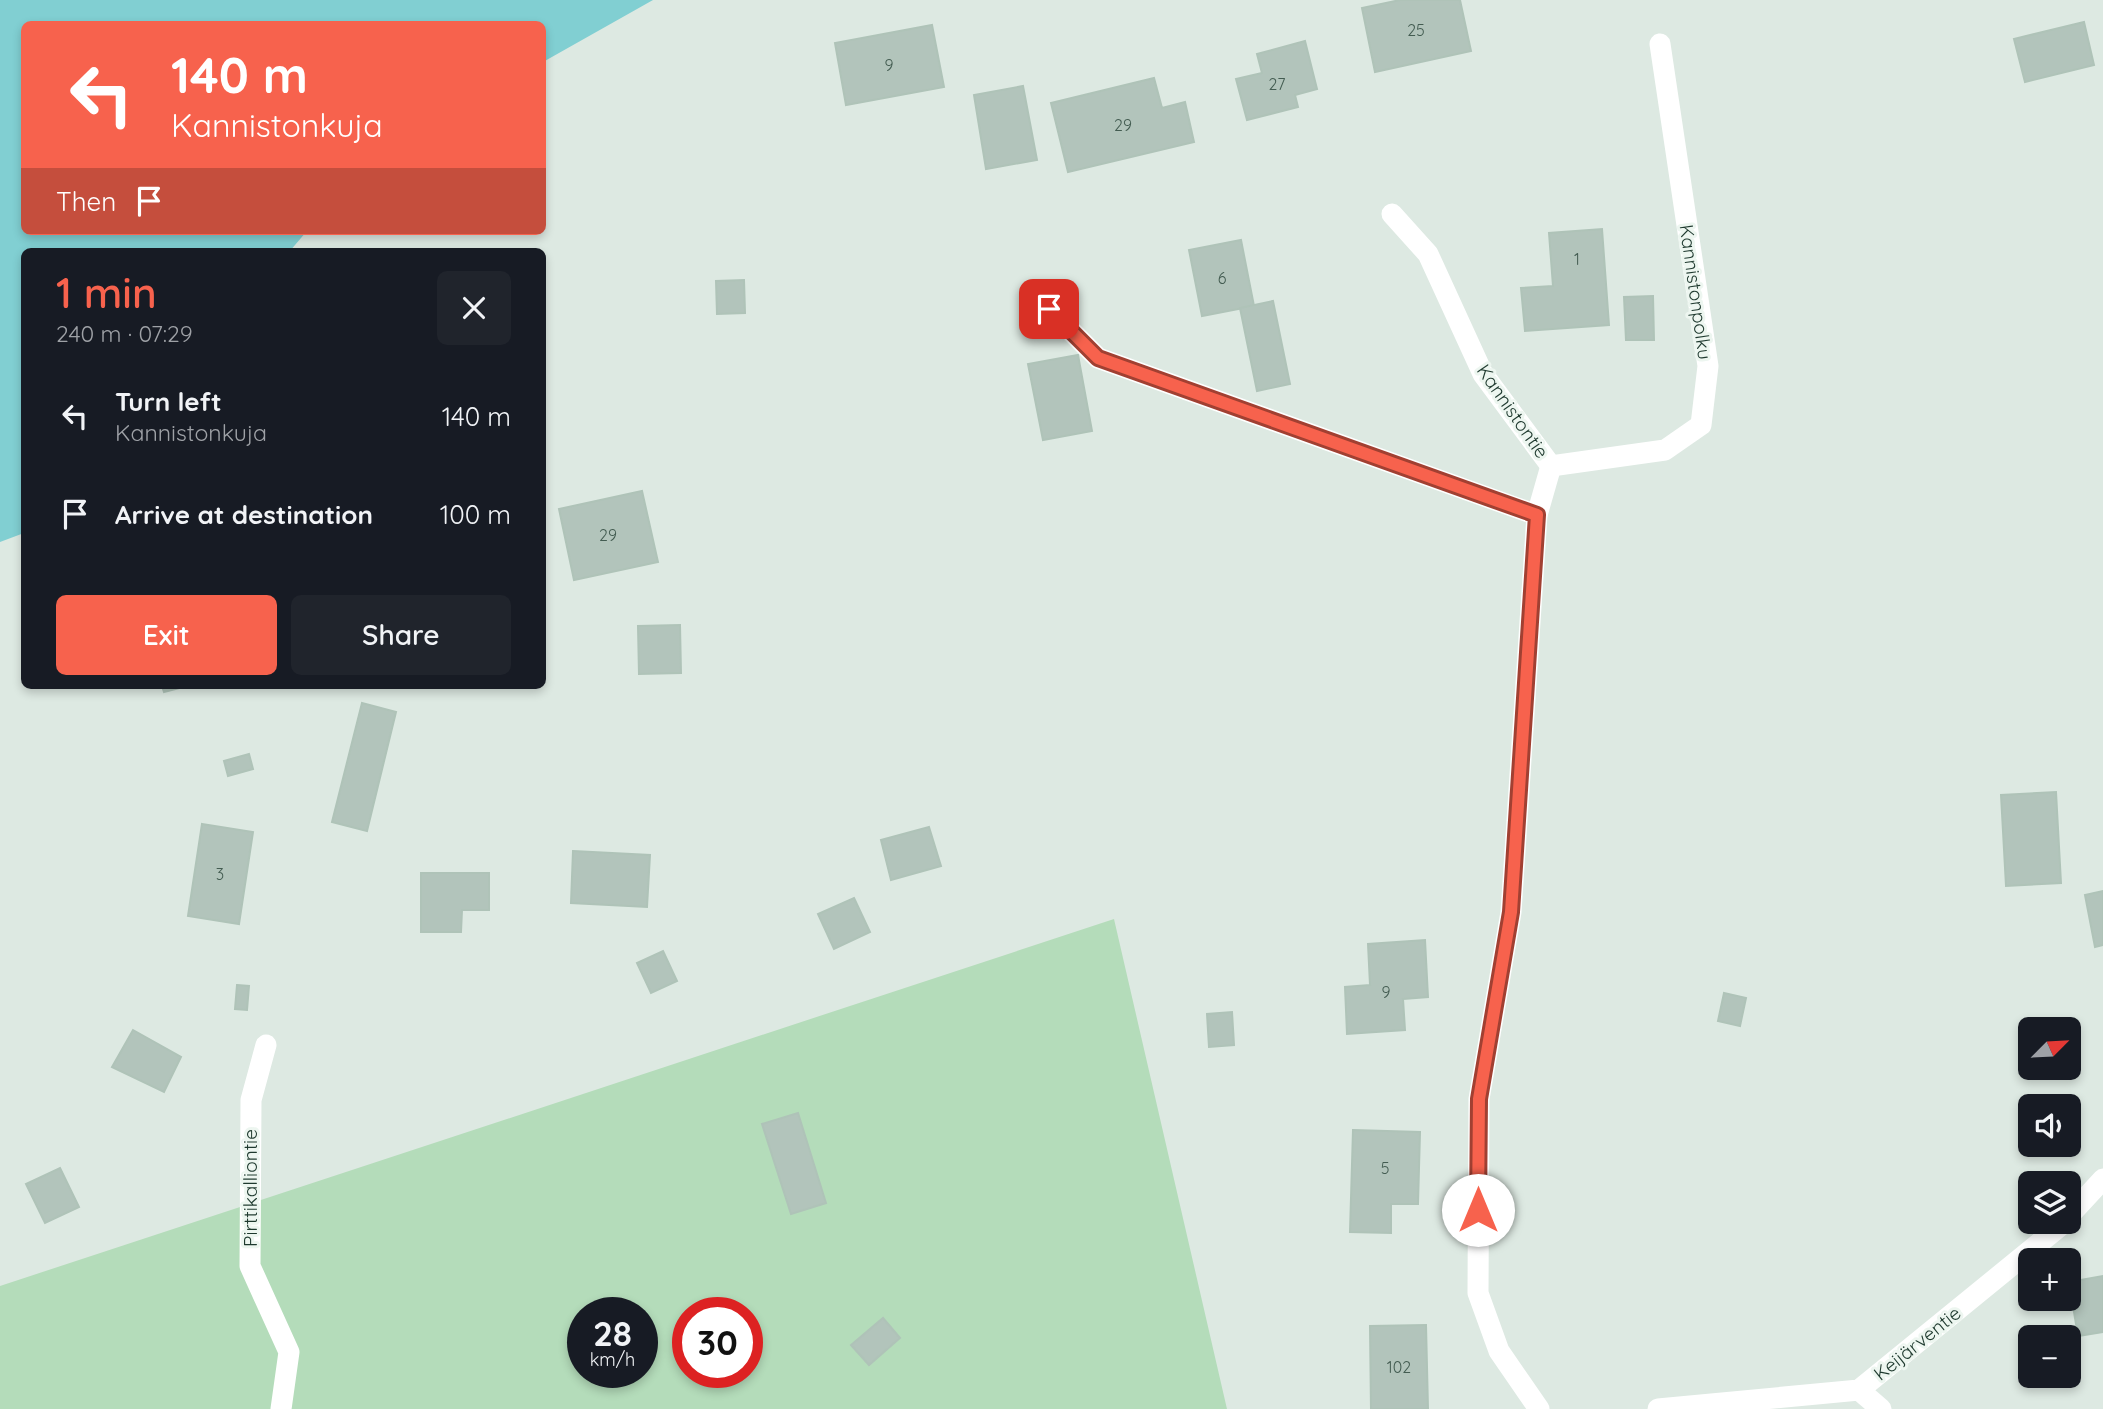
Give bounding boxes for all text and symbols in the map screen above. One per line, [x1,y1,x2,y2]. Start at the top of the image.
house number: 25 [1407,20,1425,40]
text: 140 m [171,44,308,105]
icon: left [56,49,147,140]
house number: 9 [885,55,894,75]
house number: 27 [1269,74,1285,94]
text: Kannistonkuja [171,105,383,145]
house number: 29 [1114,115,1132,135]
icon: arrive [130,182,168,220]
text: Then [56,185,116,218]
street label: Kannistonpolku [1675,223,1717,361]
house number: 1 [1574,249,1580,269]
text: 1 min [56,266,157,319]
house number: 6 [1218,268,1227,288]
button: close [437,271,511,345]
pin [1019,279,1079,339]
icon: arrive [1030,290,1068,328]
text: 240 m · 07:29 [56,319,193,348]
street label: Kannistontie [1472,359,1554,463]
text: Turn left [115,385,222,418]
icon: left [56,397,94,435]
text: 140 m [442,400,511,433]
text: Kannistonkuja [115,418,267,447]
icon: arrive [56,495,94,533]
text: Arrive at destination [115,498,373,531]
text: 100 m [440,498,511,531]
house number: 29 [599,525,617,545]
button: Exit [56,595,277,675]
button: Share [291,595,511,675]
house number: 3 [216,864,224,884]
house number: 9 [1382,982,1391,1002]
north arrow [2018,1017,2081,1080]
map controls [2018,1017,2081,1388]
button: sound [2018,1094,2081,1157]
street label: Pirttikalliontie [238,1129,262,1247]
house number: 5 [1381,1158,1389,1178]
button: layers [2018,1171,2081,1234]
position arrow [1441,1173,1515,1247]
button: + [2018,1248,2081,1311]
speed limit sign: 30 [672,1297,763,1388]
street label: Keijärventie [1869,1301,1965,1385]
text: 28 [593,1311,632,1355]
button: − [2018,1325,2081,1388]
text: km/h [590,1348,635,1371]
house number: 102 [1387,1357,1411,1377]

